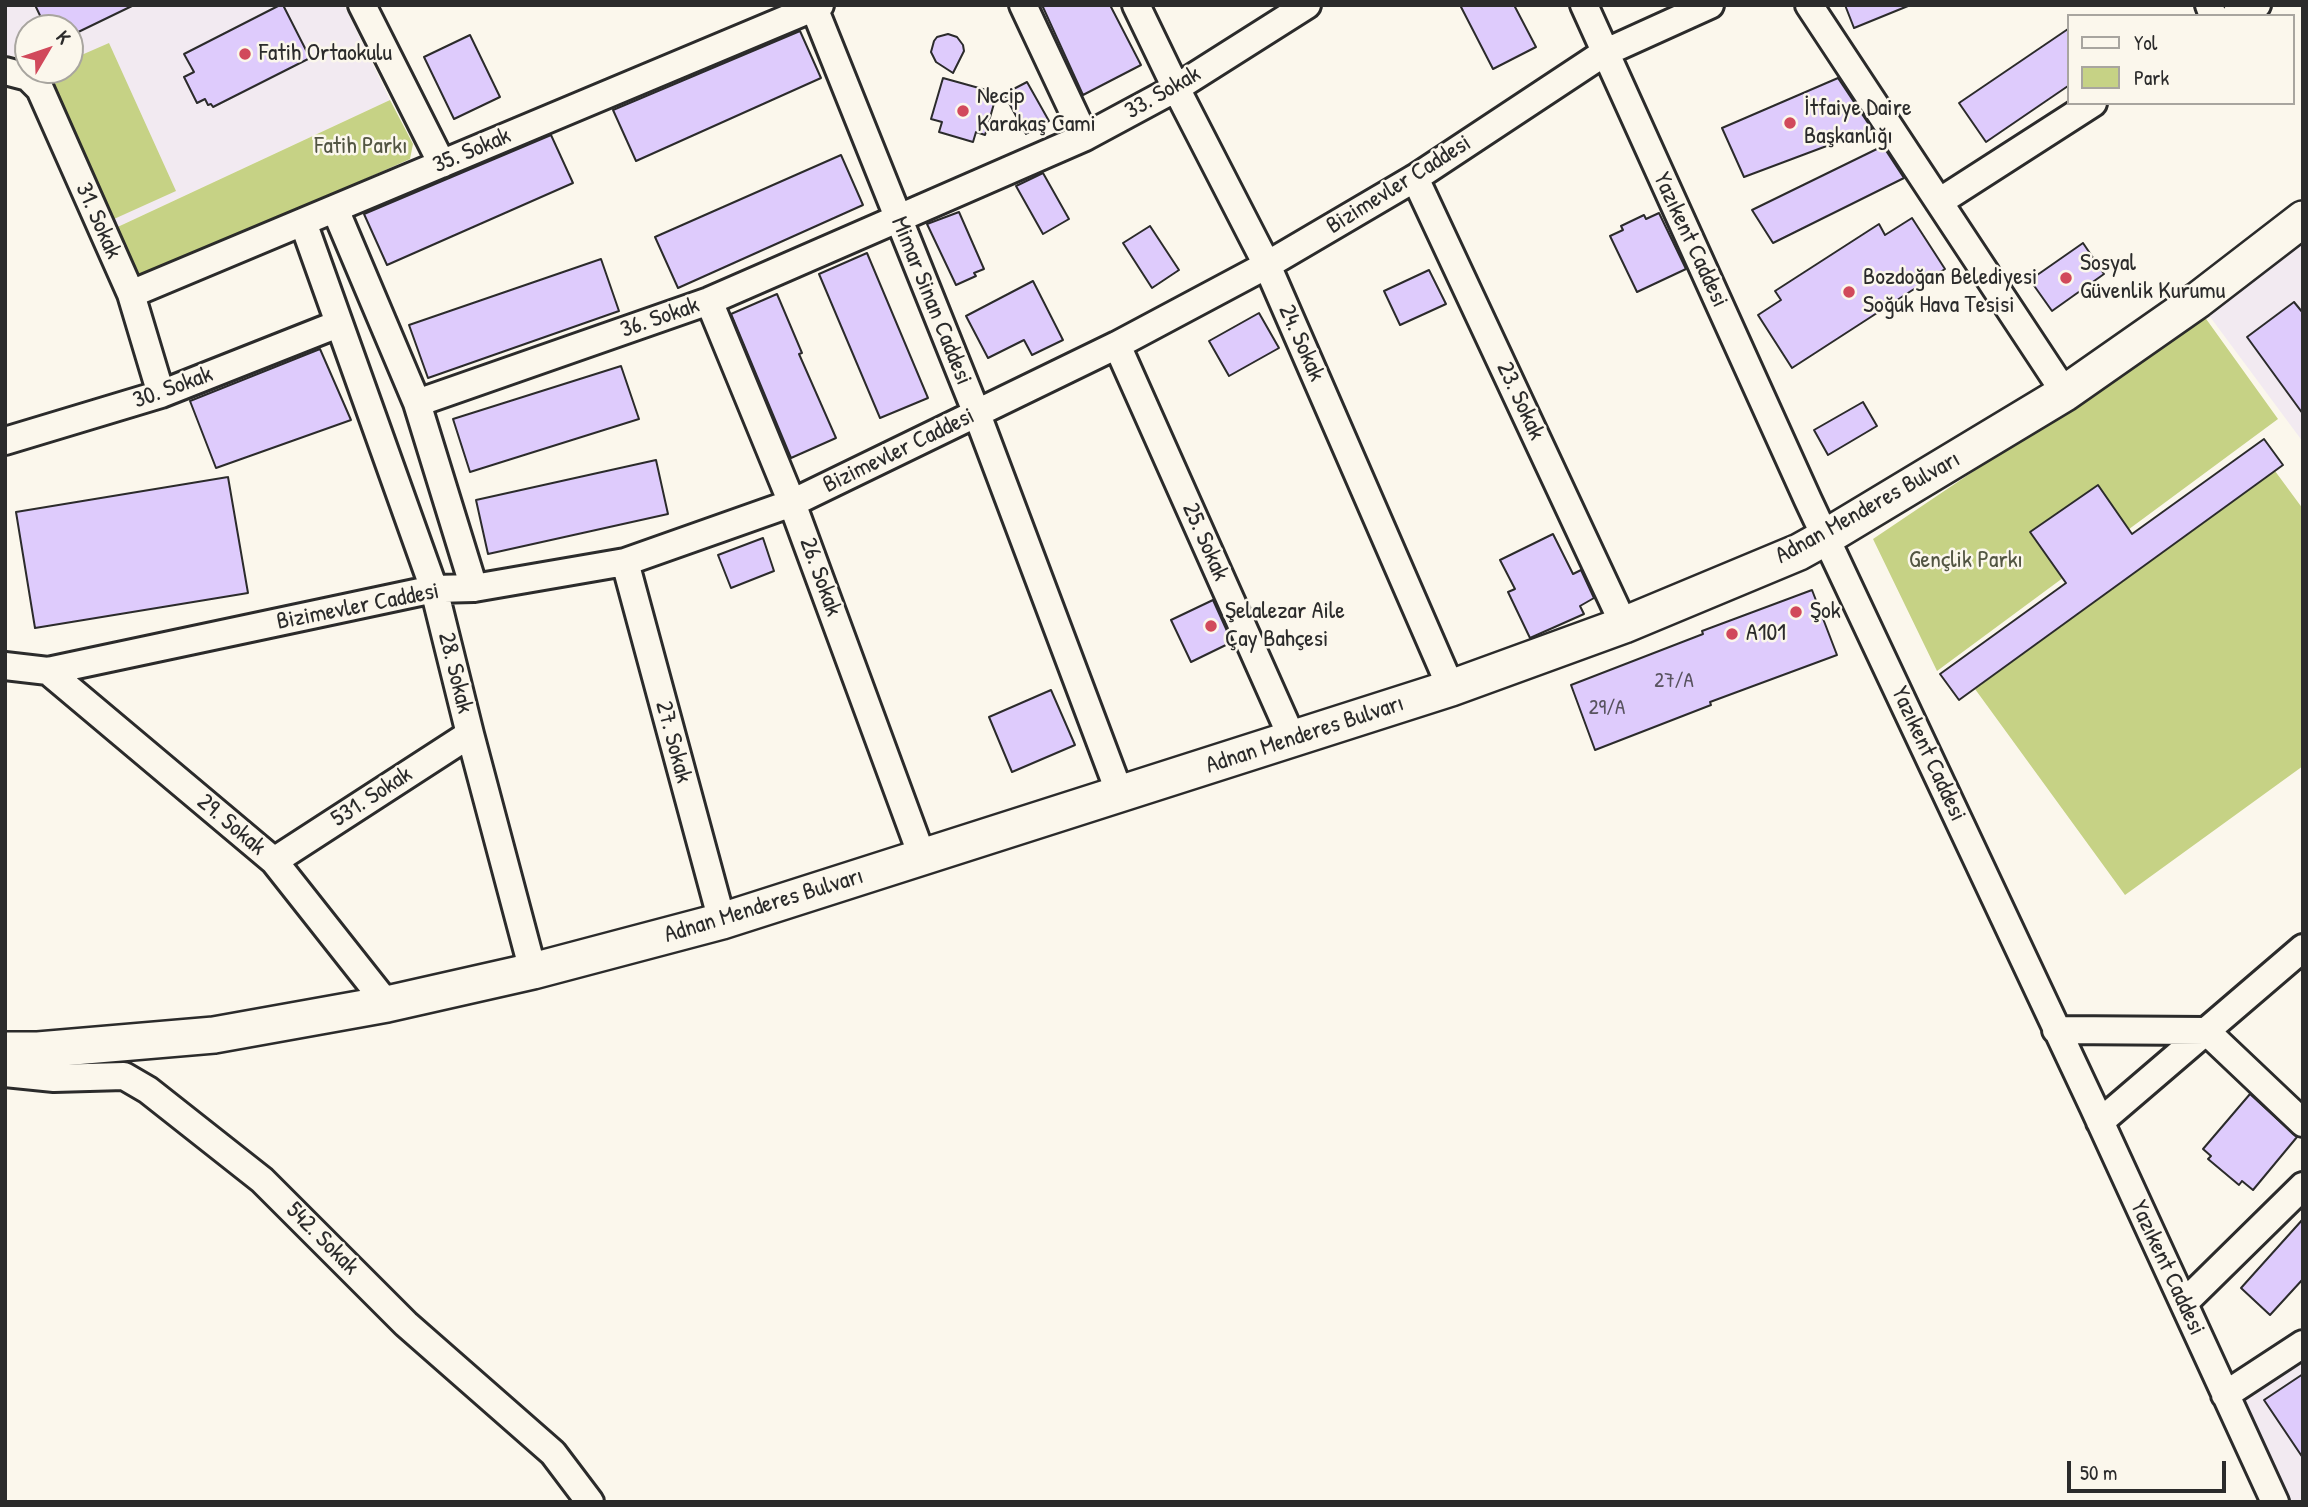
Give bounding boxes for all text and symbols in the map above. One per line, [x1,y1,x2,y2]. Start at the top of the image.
north arrow [14,14,84,84]
legend [2066,14,2294,105]
text: K [51,25,77,49]
text: Yol [2134,28,2157,57]
place label: Fatih Ortaokulu [259,40,392,68]
marker: Fatih Ortaokulu [237,46,253,62]
street label: 33. Sokak [1120,60,1206,126]
text: Park [2134,63,2169,92]
place label: Necip Karakaş Cami [977,83,1096,139]
place label: İtfaiye Daire Başkanlığı [1804,95,1911,151]
marker: Necip Karakaş Cami [955,103,971,119]
marker: İtfaiye Daire Başkanlığı [1782,115,1798,131]
street label: 35. Sokak [429,122,515,180]
street label: Bizimevler Caddesi [1321,129,1477,241]
park label: Fatih Parkı [314,133,408,161]
street label: Yazıkent Caddesi [1646,168,1734,312]
street label: 31. Sokak [69,179,127,263]
street label: Mimar Sinan Caddesi [884,213,978,389]
place label: Sosyal Güvenlik Kurumu [2080,250,2225,306]
place label: Bozdoğan Belediyesi Soğuk Hava Tesisi [1863,264,2037,320]
marker: Sosyal Güvenlik Kurumu [2058,270,2074,286]
marker: Bozdoğan Belediyesi Soğuk Hava Tesisi [1841,284,1857,300]
street label: 36. Sokak [617,291,703,345]
street label: 24. Sokak [1271,300,1331,386]
street label: 23. Sokak [1489,357,1551,445]
street label: 30. Sokak [129,360,217,416]
street label: Bizimevler Caddesi [819,402,979,500]
street label: Adnan Menderes Bulvarı [1771,445,1965,571]
street label: 25. Sokak [1175,499,1235,585]
street label: 26. Sokak [793,534,847,620]
park label: Gençlik Parkı [1909,547,2023,575]
street label: Bizimevler Caddesi [274,577,442,637]
place label: Şelalezar Aile Çay Bahçesi [1225,598,1345,654]
place label: Şok [1810,598,1841,626]
marker: Şok [1788,604,1804,620]
marker: Şelalezar Aile Çay Bahçesi [1203,618,1219,634]
place label: A101 [1746,620,1786,648]
marker: A101 [1724,626,1740,642]
street label: 28. Sokak [431,630,479,716]
house number: 27/A [1654,668,1694,694]
street label: Yazıkent Caddesi [1884,682,1972,826]
street label: Adnan Menderes Bulvarı [1202,689,1408,781]
house number: 29/A [1589,695,1625,721]
street label: 27. Sokak [648,698,698,786]
street label: 531. Sokak [326,760,418,834]
street label: 29. Sokak [191,788,271,862]
street label: Adnan Menderes Bulvarı [661,862,867,950]
street label: Yazıkent Caddesi [2123,1196,2211,1340]
street label: 542. Sokak [280,1197,364,1281]
scale bar [2070,1448,2229,1492]
text: 50 m [2080,1458,2117,1487]

